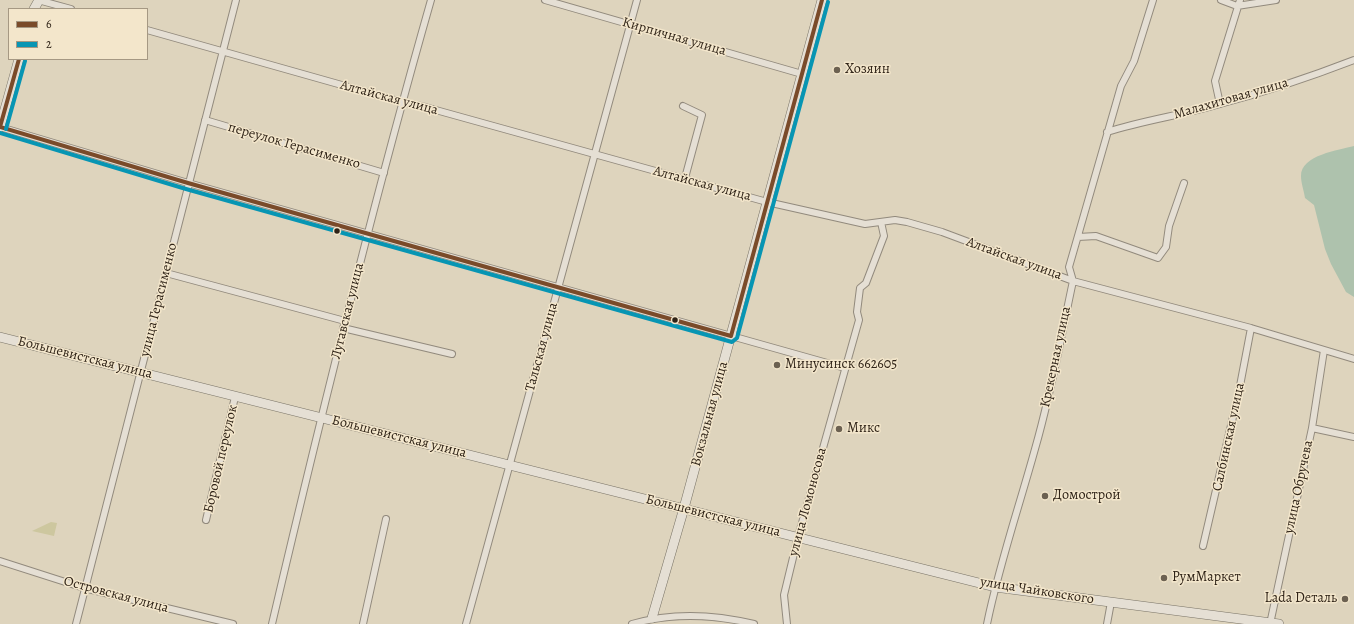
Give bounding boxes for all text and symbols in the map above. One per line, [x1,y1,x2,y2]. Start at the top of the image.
legend [8,8,148,60]
street label: Кирпичная улица [620,14,728,60]
text: 6 [46,16,52,32]
text: 2 [46,36,52,52]
place label: Хозяин [845,62,890,78]
marker: Хозяин [832,65,842,75]
street label: Малахитовая улица [1172,75,1290,123]
street label: Алтайская улица [338,77,440,119]
street label: переулок Герасименко [226,119,362,173]
street label: Алтайская улица [651,163,753,205]
unlabelled marker [332,226,342,236]
street label: Алтайская улица [964,234,1064,284]
street label: улица Герасименко [137,241,181,359]
street label: Лугавская улица [328,261,368,361]
street label: Тальская улица [522,301,562,393]
street label: Крекерная улица [1037,305,1075,409]
unlabelled marker [670,315,680,325]
street label: Большевистская улица [16,333,154,383]
place label: Минусинск 662605 [785,357,897,373]
street label: Вокзальная улица [688,360,732,468]
marker: Минусинск 662605 [772,360,782,370]
street label: Салбинская улица [1209,381,1249,493]
street label: Боровой переулок [200,403,242,515]
street label: Большевистская улица [330,412,468,462]
place label: Микс [847,421,880,437]
marker: Микс [834,424,844,434]
street label: улица Обручева [1281,439,1317,535]
street label: улица Ломоносова [785,446,831,558]
place label: Домострой [1053,488,1120,504]
street label: Большевистская улица [644,491,782,541]
marker: Домострой [1040,491,1050,501]
place label: РумМаркет [1172,570,1241,586]
street label: Островская улица [62,573,170,617]
marker: РумМаркет [1159,573,1169,583]
street label: улица Чайковского [979,574,1095,608]
place label: Lada Dеталь [1265,591,1337,607]
marker: Lada Dеталь [1340,594,1350,604]

